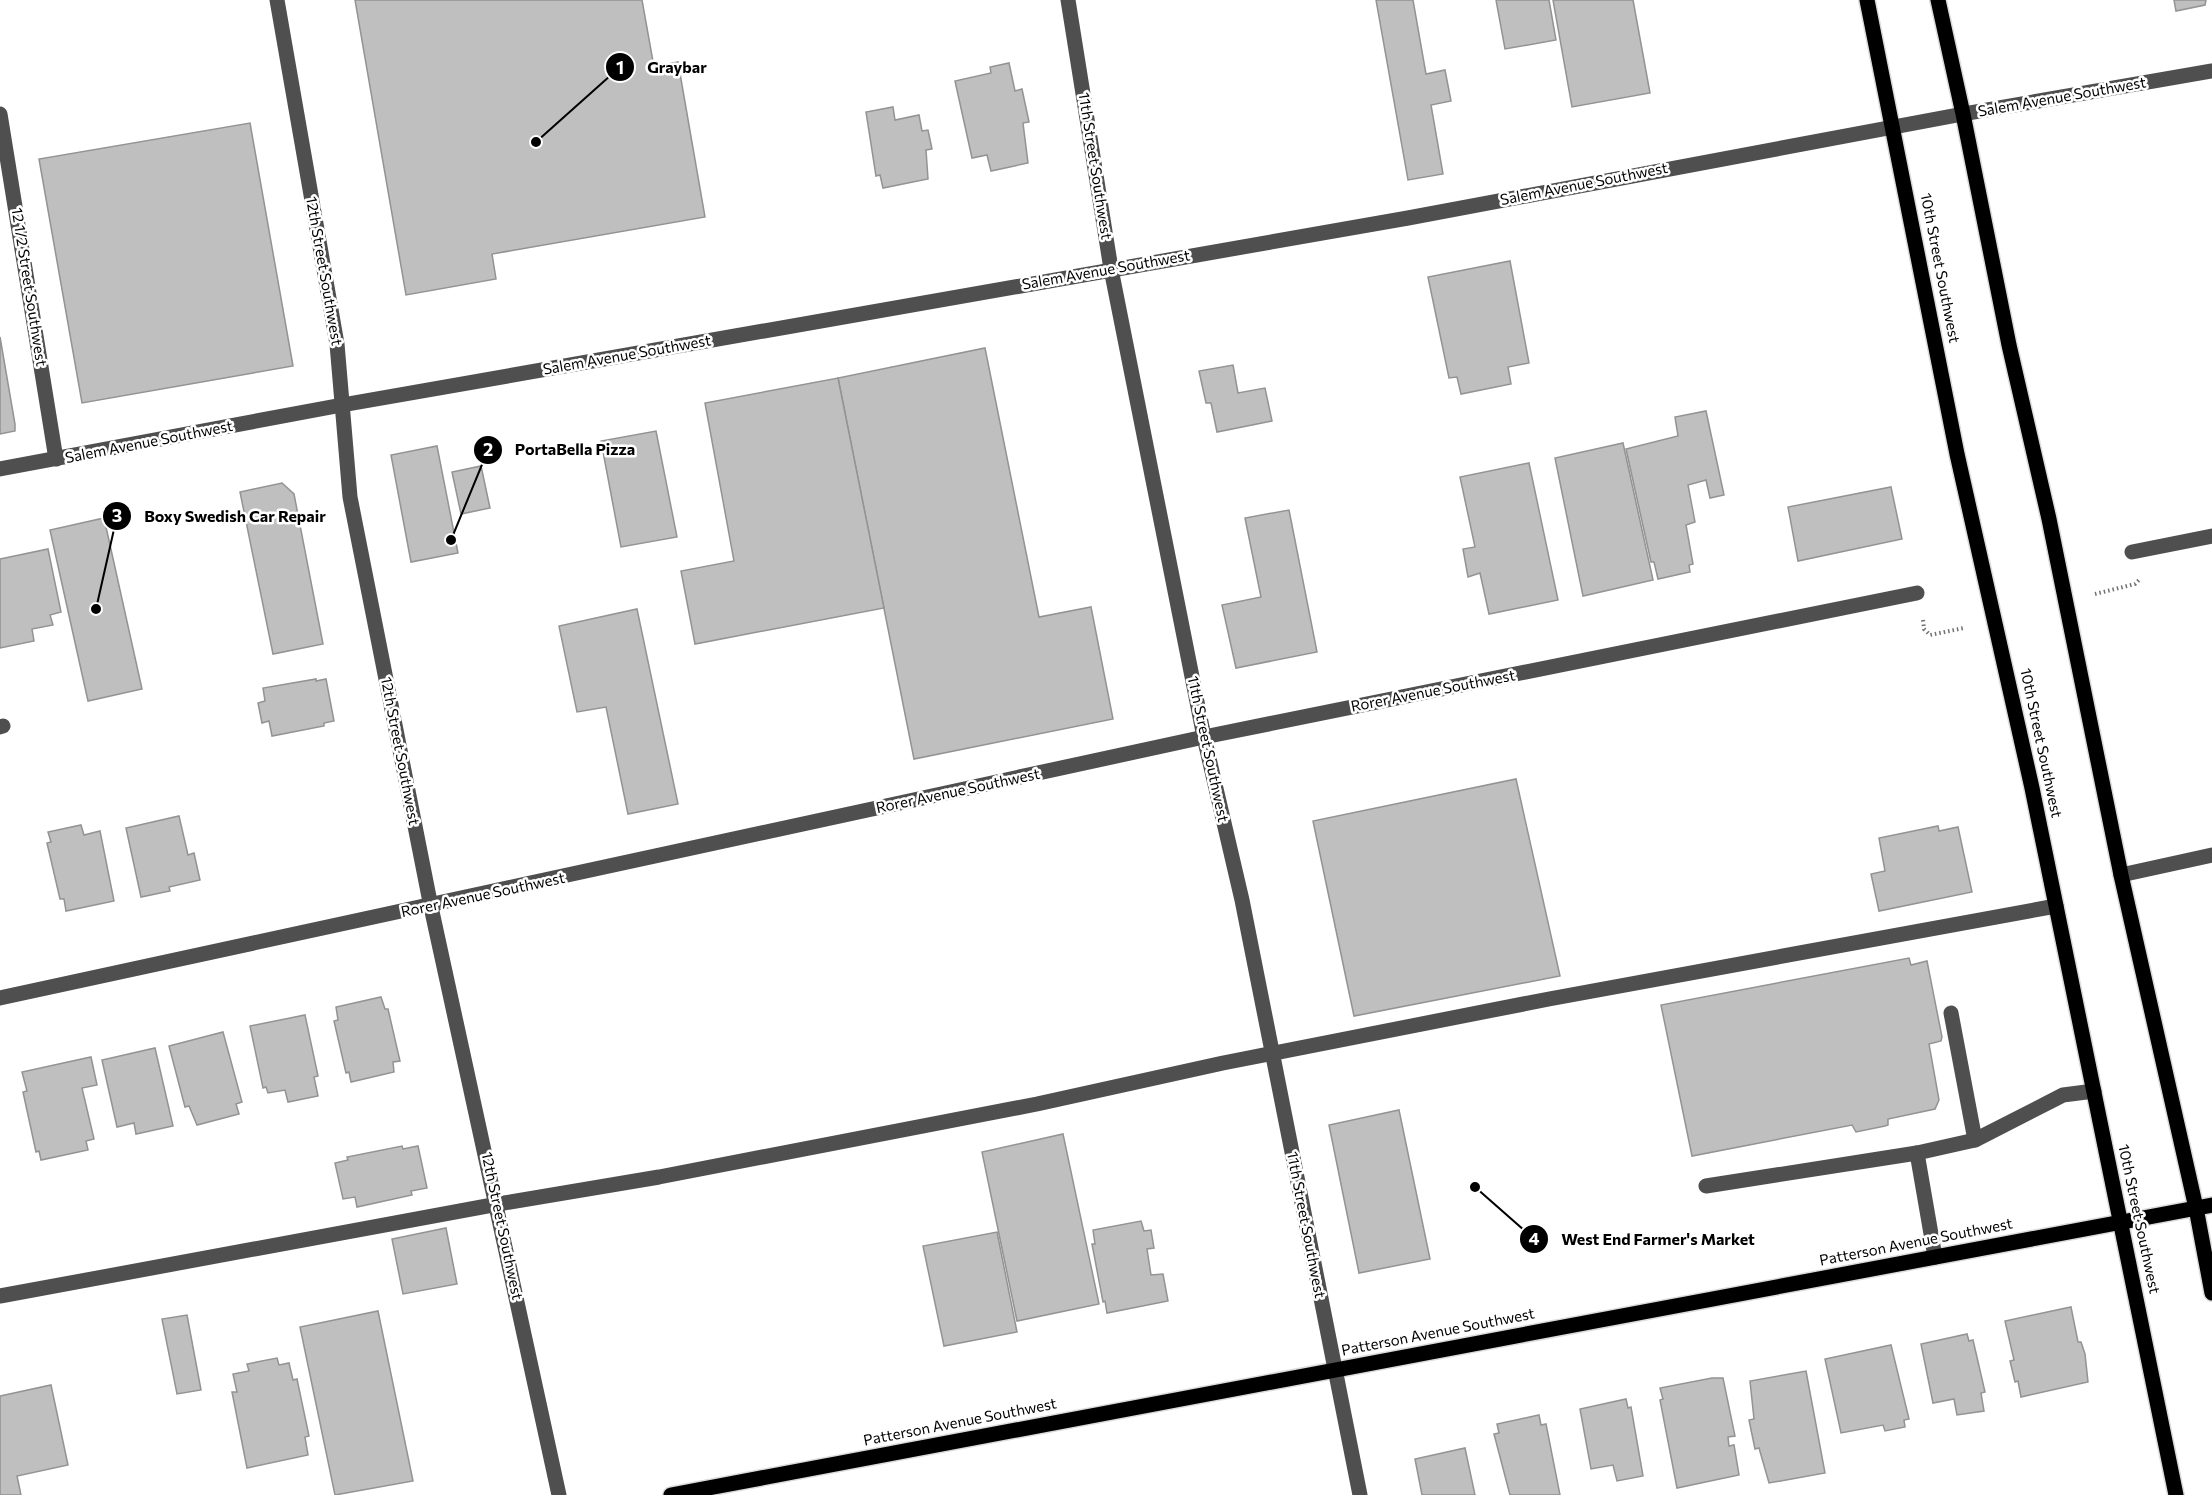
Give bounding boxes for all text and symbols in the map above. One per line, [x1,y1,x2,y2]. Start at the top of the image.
callout: Graybar [605,50,718,84]
text: 1 [616,56,624,78]
text: Graybar [647,57,707,76]
street label: Salem Avenue Southwest [1976,72,2147,120]
street label: 11th Street Southwest [1075,91,1117,241]
street label: Salem Avenue Southwest [1498,158,1669,208]
street label: 10th Street Southwest [1918,191,1964,344]
street label: 12th Street Southwest [303,195,347,347]
street label: 12 1/2 Street Southwest [9,206,51,367]
street label: Salem Avenue Southwest [1020,245,1191,293]
street label: Salem Avenue Southwest [541,330,712,378]
street label: Salem Avenue Southwest [63,416,234,466]
callout: PortaBella Pizza [473,433,647,467]
text: 2 [483,438,493,460]
text: PortaBella Pizza [515,439,635,458]
callout: Boxy Swedish Car Repair [102,499,338,533]
text: 3 [112,504,122,526]
text: Boxy Swedish Car Repair [144,506,326,525]
street label: Rorer Avenue Southwest [1349,665,1517,715]
street label: 10th Street Southwest [2017,666,2067,819]
street label: 11th Street Southwest [1185,674,1233,824]
street label: 12th Street Southwest [378,675,424,827]
street label: Rorer Avenue Southwest [874,764,1041,816]
street label: Rorer Avenue Southwest [399,868,566,920]
street label: 10th Street Southwest [2115,1142,2165,1295]
street label: 12th Street Southwest [478,1150,527,1301]
street label: 11th Street Southwest [1284,1150,1330,1300]
street label: Patterson Avenue Southwest [1818,1213,2014,1269]
callout: West End Farmer's Market [1519,1222,1766,1256]
text: 4 [1528,1227,1540,1249]
text: West End Farmer's Market [1561,1229,1755,1248]
street label: Patterson Avenue Southwest [1340,1303,1536,1359]
street label: Patterson Avenue Southwest [862,1393,1058,1449]

